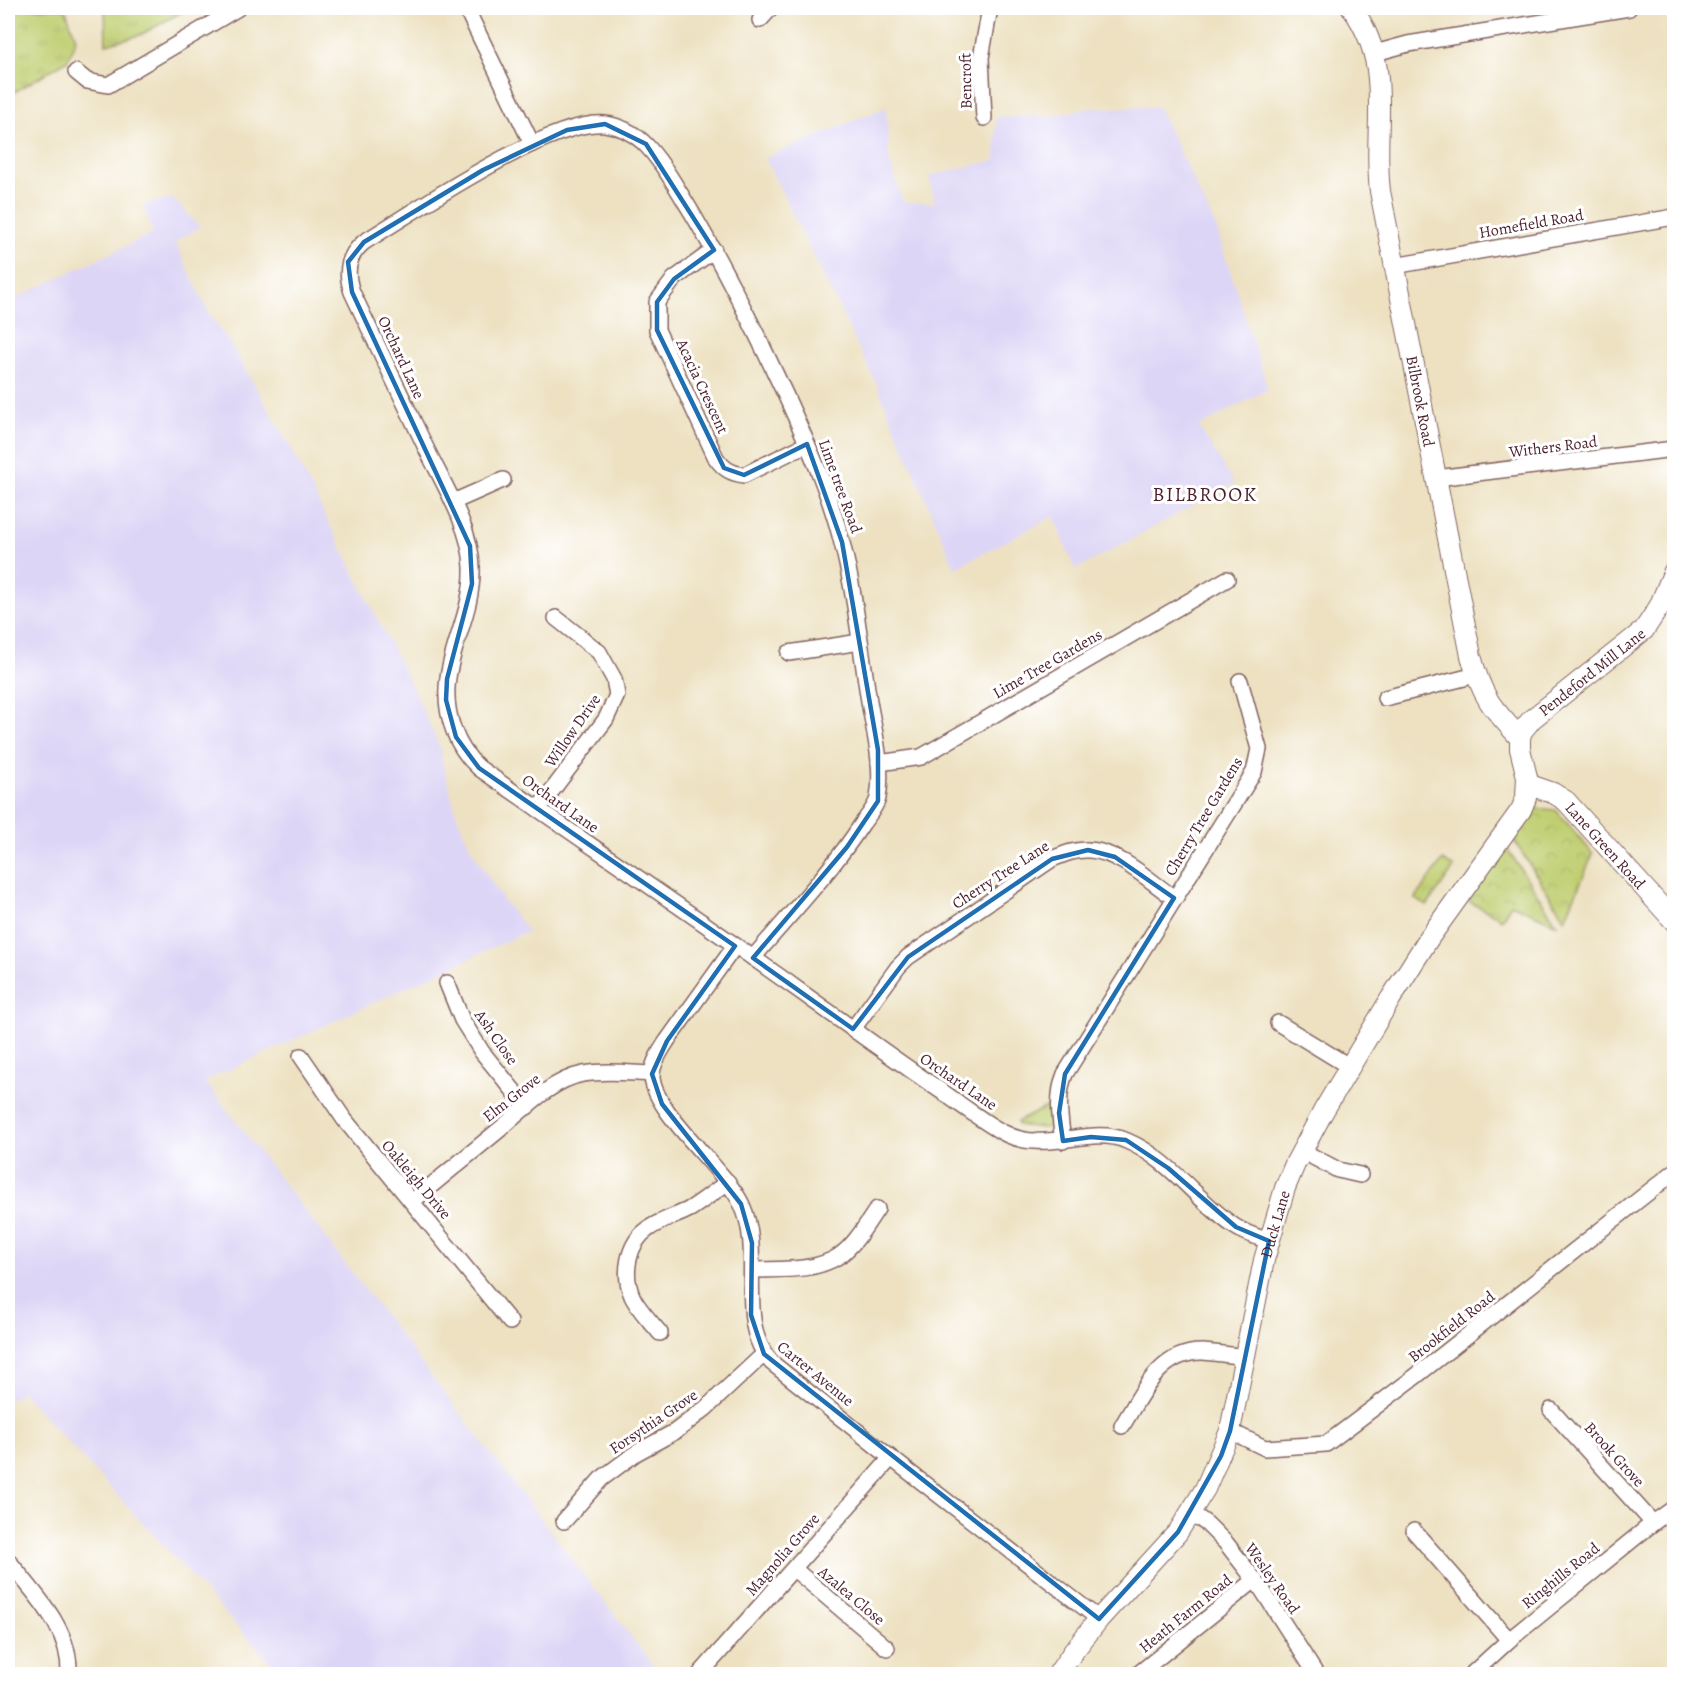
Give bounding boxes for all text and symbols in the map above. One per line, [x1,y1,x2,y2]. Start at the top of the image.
street label: Bencroft [955,53,977,109]
street label: Homefield Road [1477,204,1586,244]
street label: Orchard Lane [372,312,430,402]
street label: Acacia Crescent [670,335,734,437]
street label: Bilbrook Road [1400,354,1440,449]
street label: Withers Road [1507,431,1599,463]
street label: Lime tree Road [813,436,867,537]
district label: BILBROOK [1152,481,1258,508]
street label: Pendeford Mill Lane [1534,623,1650,722]
street label: Lime Tree Gardens [989,624,1106,704]
street label: Willow Drive [539,690,606,772]
street label: Cherry Tree Gardens [1160,753,1248,880]
street label: Orchard Lane [518,769,603,838]
street label: Lane Green Road [1560,797,1650,894]
street label: Cherry Tree Lane [948,835,1053,915]
street label: Ash Close [469,1005,523,1070]
street label: Orchard Lane [915,1048,1002,1116]
street label: Elm Grove [478,1068,545,1127]
street label: Oakleigh Drive [376,1135,456,1224]
street label: Duck Lane [1255,1188,1296,1261]
street label: Brookfield Road [1404,1286,1500,1368]
street label: Carter Avenue [772,1336,858,1412]
street label: Forsythia Grove [605,1384,702,1460]
street label: Brook Grove [1579,1417,1649,1492]
street label: Magnolia Grove [741,1509,825,1601]
street label: Ringhills Road [1517,1537,1605,1614]
street label: Wesley Road [1239,1538,1305,1619]
street label: Azalea Close [812,1561,890,1630]
street label: Heath Farm Road [1134,1569,1237,1658]

